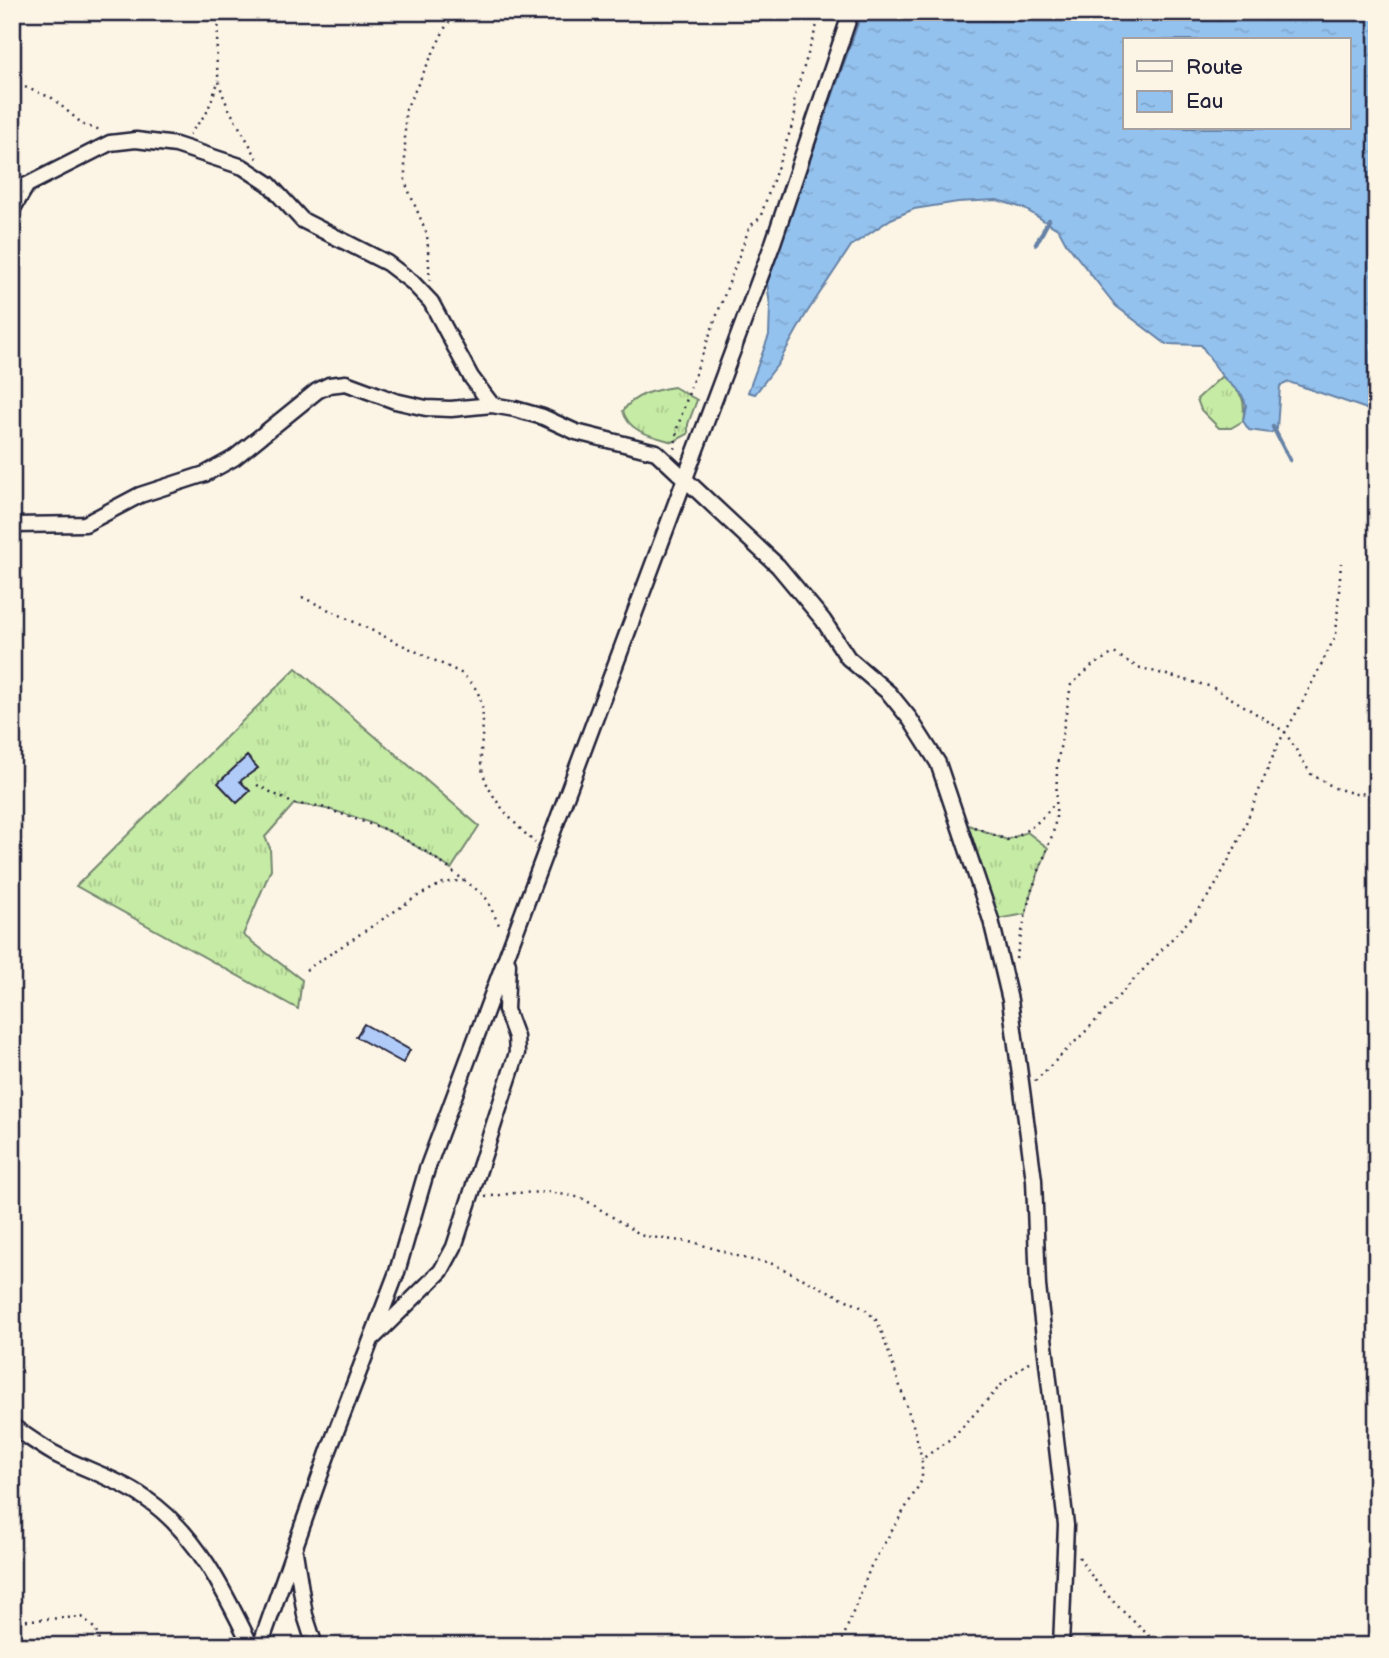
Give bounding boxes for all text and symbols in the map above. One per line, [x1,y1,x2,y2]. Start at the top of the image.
legend [1123,38,1350,130]
text: Route [1186,55,1243,80]
text: Eau [1186,89,1223,114]

